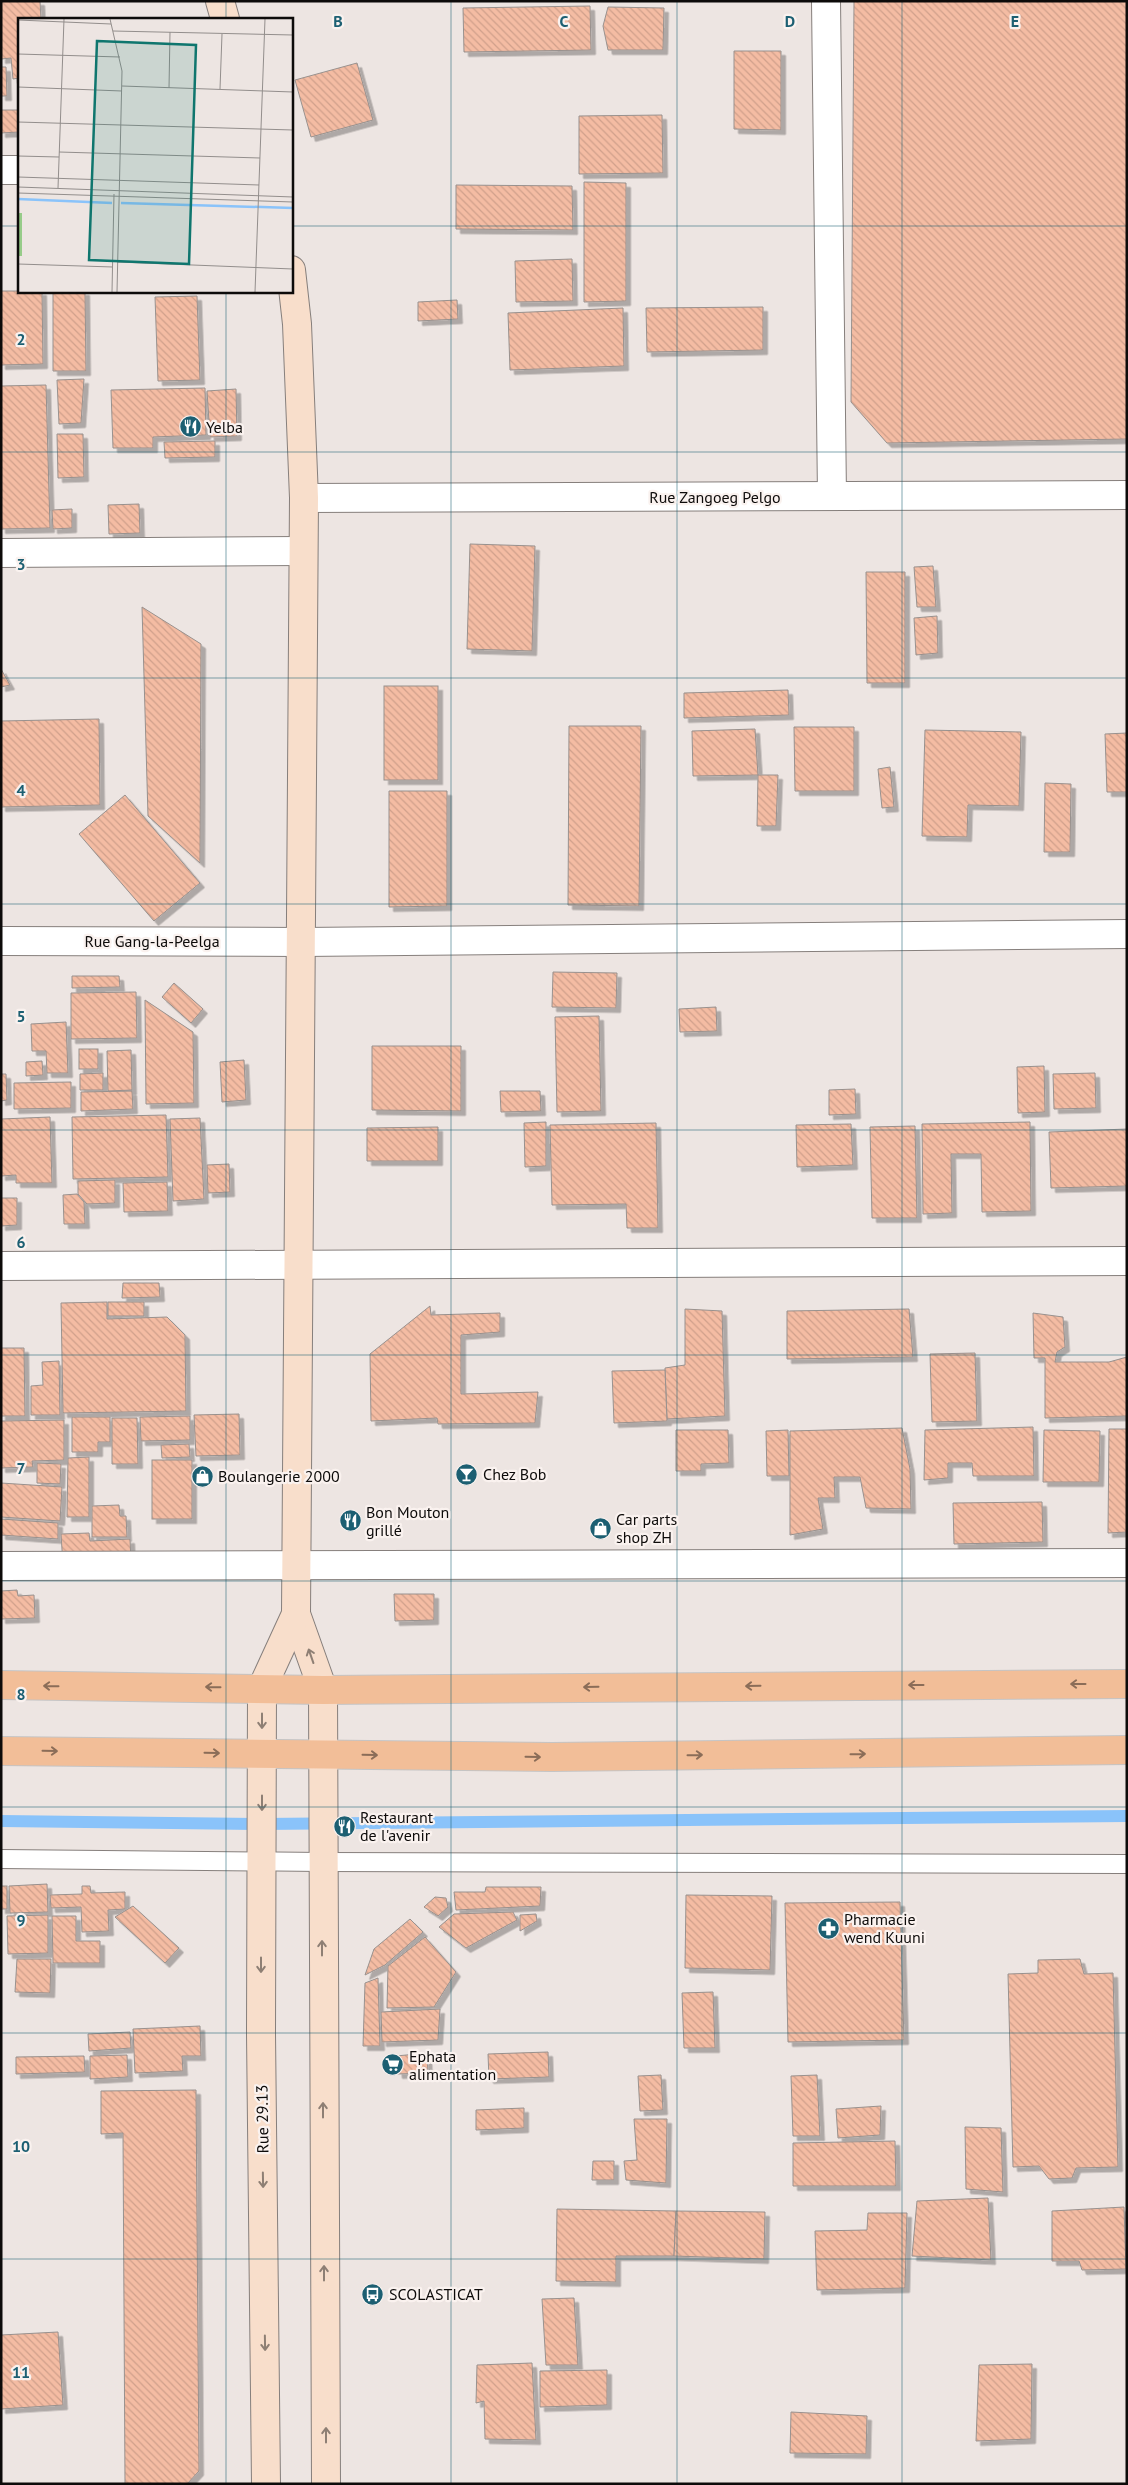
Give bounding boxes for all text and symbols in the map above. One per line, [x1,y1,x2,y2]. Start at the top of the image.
text: B [333,11,343,31]
text: C [560,11,569,31]
text: D [785,11,795,31]
text: E [1011,11,1019,31]
inset map [18,18,292,292]
text: 2 [16,329,26,349]
restaurant icon: Yelba [178,415,202,439]
place label: Yelba [206,417,243,437]
street label: Rue Zangoeg Pelgo [649,487,781,507]
text: 3 [16,554,26,574]
text: 4 [16,780,26,800]
street label: Rue Gang-la-Peelga [84,931,220,951]
text: 5 [16,1006,26,1026]
text: 6 [16,1232,26,1252]
text: 7 [16,1458,26,1478]
bar icon: Chez Bob [455,1462,479,1486]
shop icon: Boulangerie 2000 [190,1464,214,1488]
place label: Chez Bob [483,1464,546,1484]
place label: Boulangerie 2000 [218,1466,340,1486]
place label: Bon Mouton grillé [366,1502,449,1540]
restaurant icon: Bon Mouton grillé [338,1509,362,1533]
place label: Car parts shop ZH [616,1509,677,1547]
shop icon: Car parts shop ZH [588,1516,612,1540]
one-way arrow [305,1648,315,1664]
one-way arrow [1070,1679,1086,1689]
one-way arrow [908,1680,924,1690]
one-way arrow [43,1681,60,1691]
one-way arrow [745,1681,762,1691]
one-way arrow [583,1682,599,1692]
one-way arrow [206,1683,222,1692]
text: 8 [16,1684,26,1704]
one-way arrow [257,1712,267,1729]
one-way arrow [42,1746,58,1756]
one-way arrow [204,1749,220,1758]
one-way arrow [849,1749,865,1758]
one-way arrow [362,1750,378,1760]
one-way arrow [687,1751,703,1760]
one-way arrow [524,1752,540,1762]
one-way arrow [257,1795,266,1811]
place label: Restaurant de l'avenir [360,1807,434,1845]
restaurant icon: Restaurant de l'avenir [332,1814,356,1838]
place label: Pharmacie wend Kuuni [844,1909,925,1947]
text: 9 [16,1910,26,1930]
pharmacy icon: Pharmacie wend Kuuni [816,1916,840,1940]
one-way arrow [317,1940,327,1956]
one-way arrow [256,1957,266,1973]
place label: Ephata alimentation [409,2046,496,2084]
supermarket icon: Ephata alimentation [381,2053,405,2077]
street label: Rue 29.13 [251,2084,273,2154]
one-way arrow [318,2102,328,2118]
text: 10 [12,2136,30,2156]
one-way arrow [258,2172,267,2188]
one-way arrow [320,2265,329,2281]
bus stop icon: SCOLASTICAT [361,2282,385,2306]
place label: SCOLASTICAT [389,2284,483,2304]
one-way arrow [260,2335,269,2351]
text: 11 [12,2362,30,2382]
one-way arrow [321,2427,331,2444]

